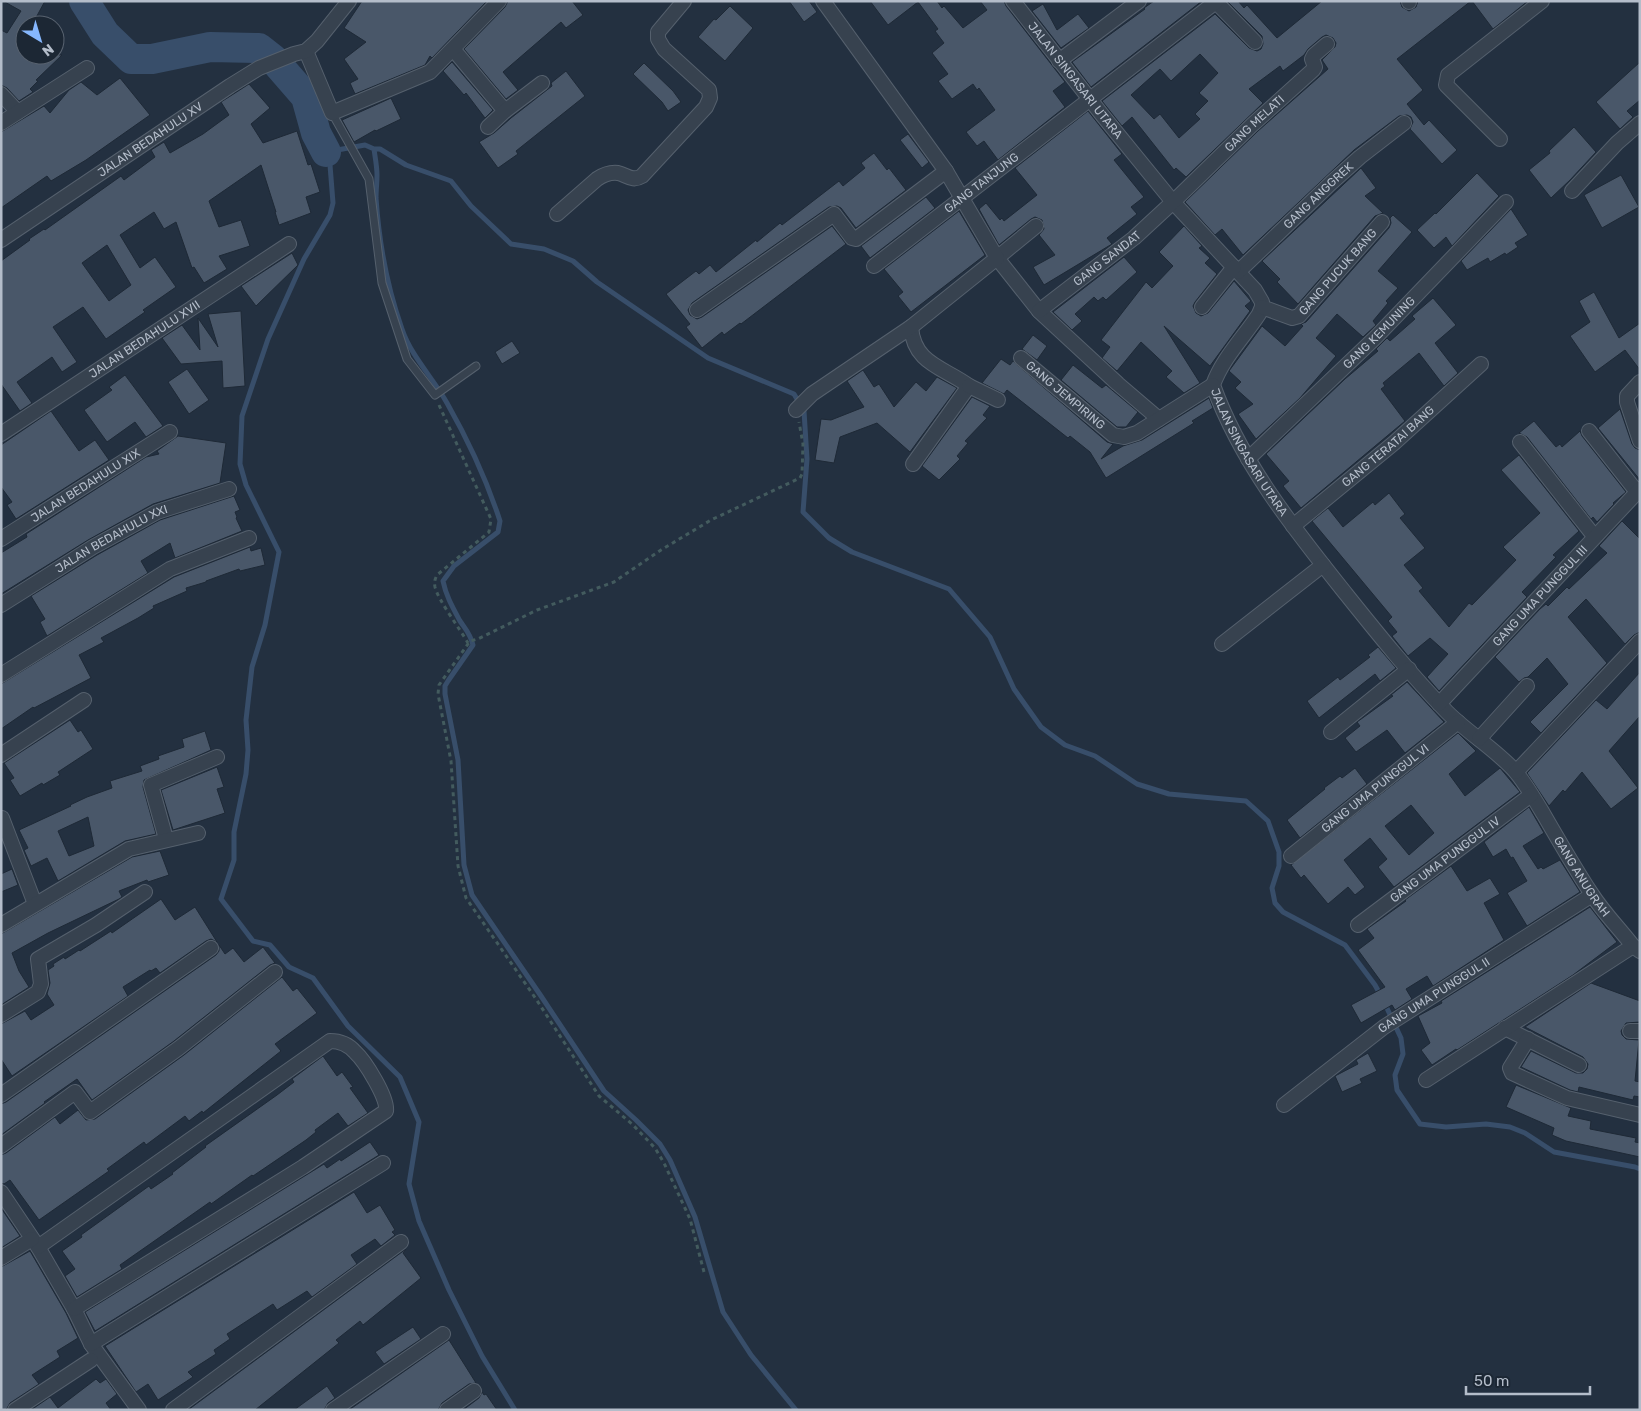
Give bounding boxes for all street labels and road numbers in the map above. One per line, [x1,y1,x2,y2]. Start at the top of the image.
street label: JALAN SINGASARI UTARA [1025,19,1126,142]
street label: GANG MELATI [1222,92,1287,155]
street label: JALAN BEDAHULU XV [95,99,206,180]
street label: GANG TANJUNG [942,150,1022,216]
street label: GANG ANGGREK [1281,159,1357,232]
street label: GANG PUCUK BANG [1296,226,1380,318]
street label: GANG SANDAT [1071,228,1144,289]
street label: GANG KEMUNING [1340,294,1418,372]
street label: JALAN BEDAHULU XVII [86,298,203,381]
street label: GANG JEMPIRING [1023,358,1108,432]
street label: JALAN SINGASARI UTARA [1208,386,1290,519]
street label: GANG TERATAI BANG [1339,403,1437,490]
street label: JALAN BEDAHULU XIX [28,446,143,525]
street label: JALAN BEDAHULU XXI [53,502,169,576]
street label: GANG UMA PUNGGUL III [1490,543,1591,649]
street label: GANG UMA PUNGGUL VI [1319,741,1432,836]
street label: GANG UMA PUNGGUL IV [1387,814,1503,905]
street label: GANG ANUGRAH [1551,834,1613,920]
street label: GANG UMA PUNGGUL II [1375,955,1492,1036]

